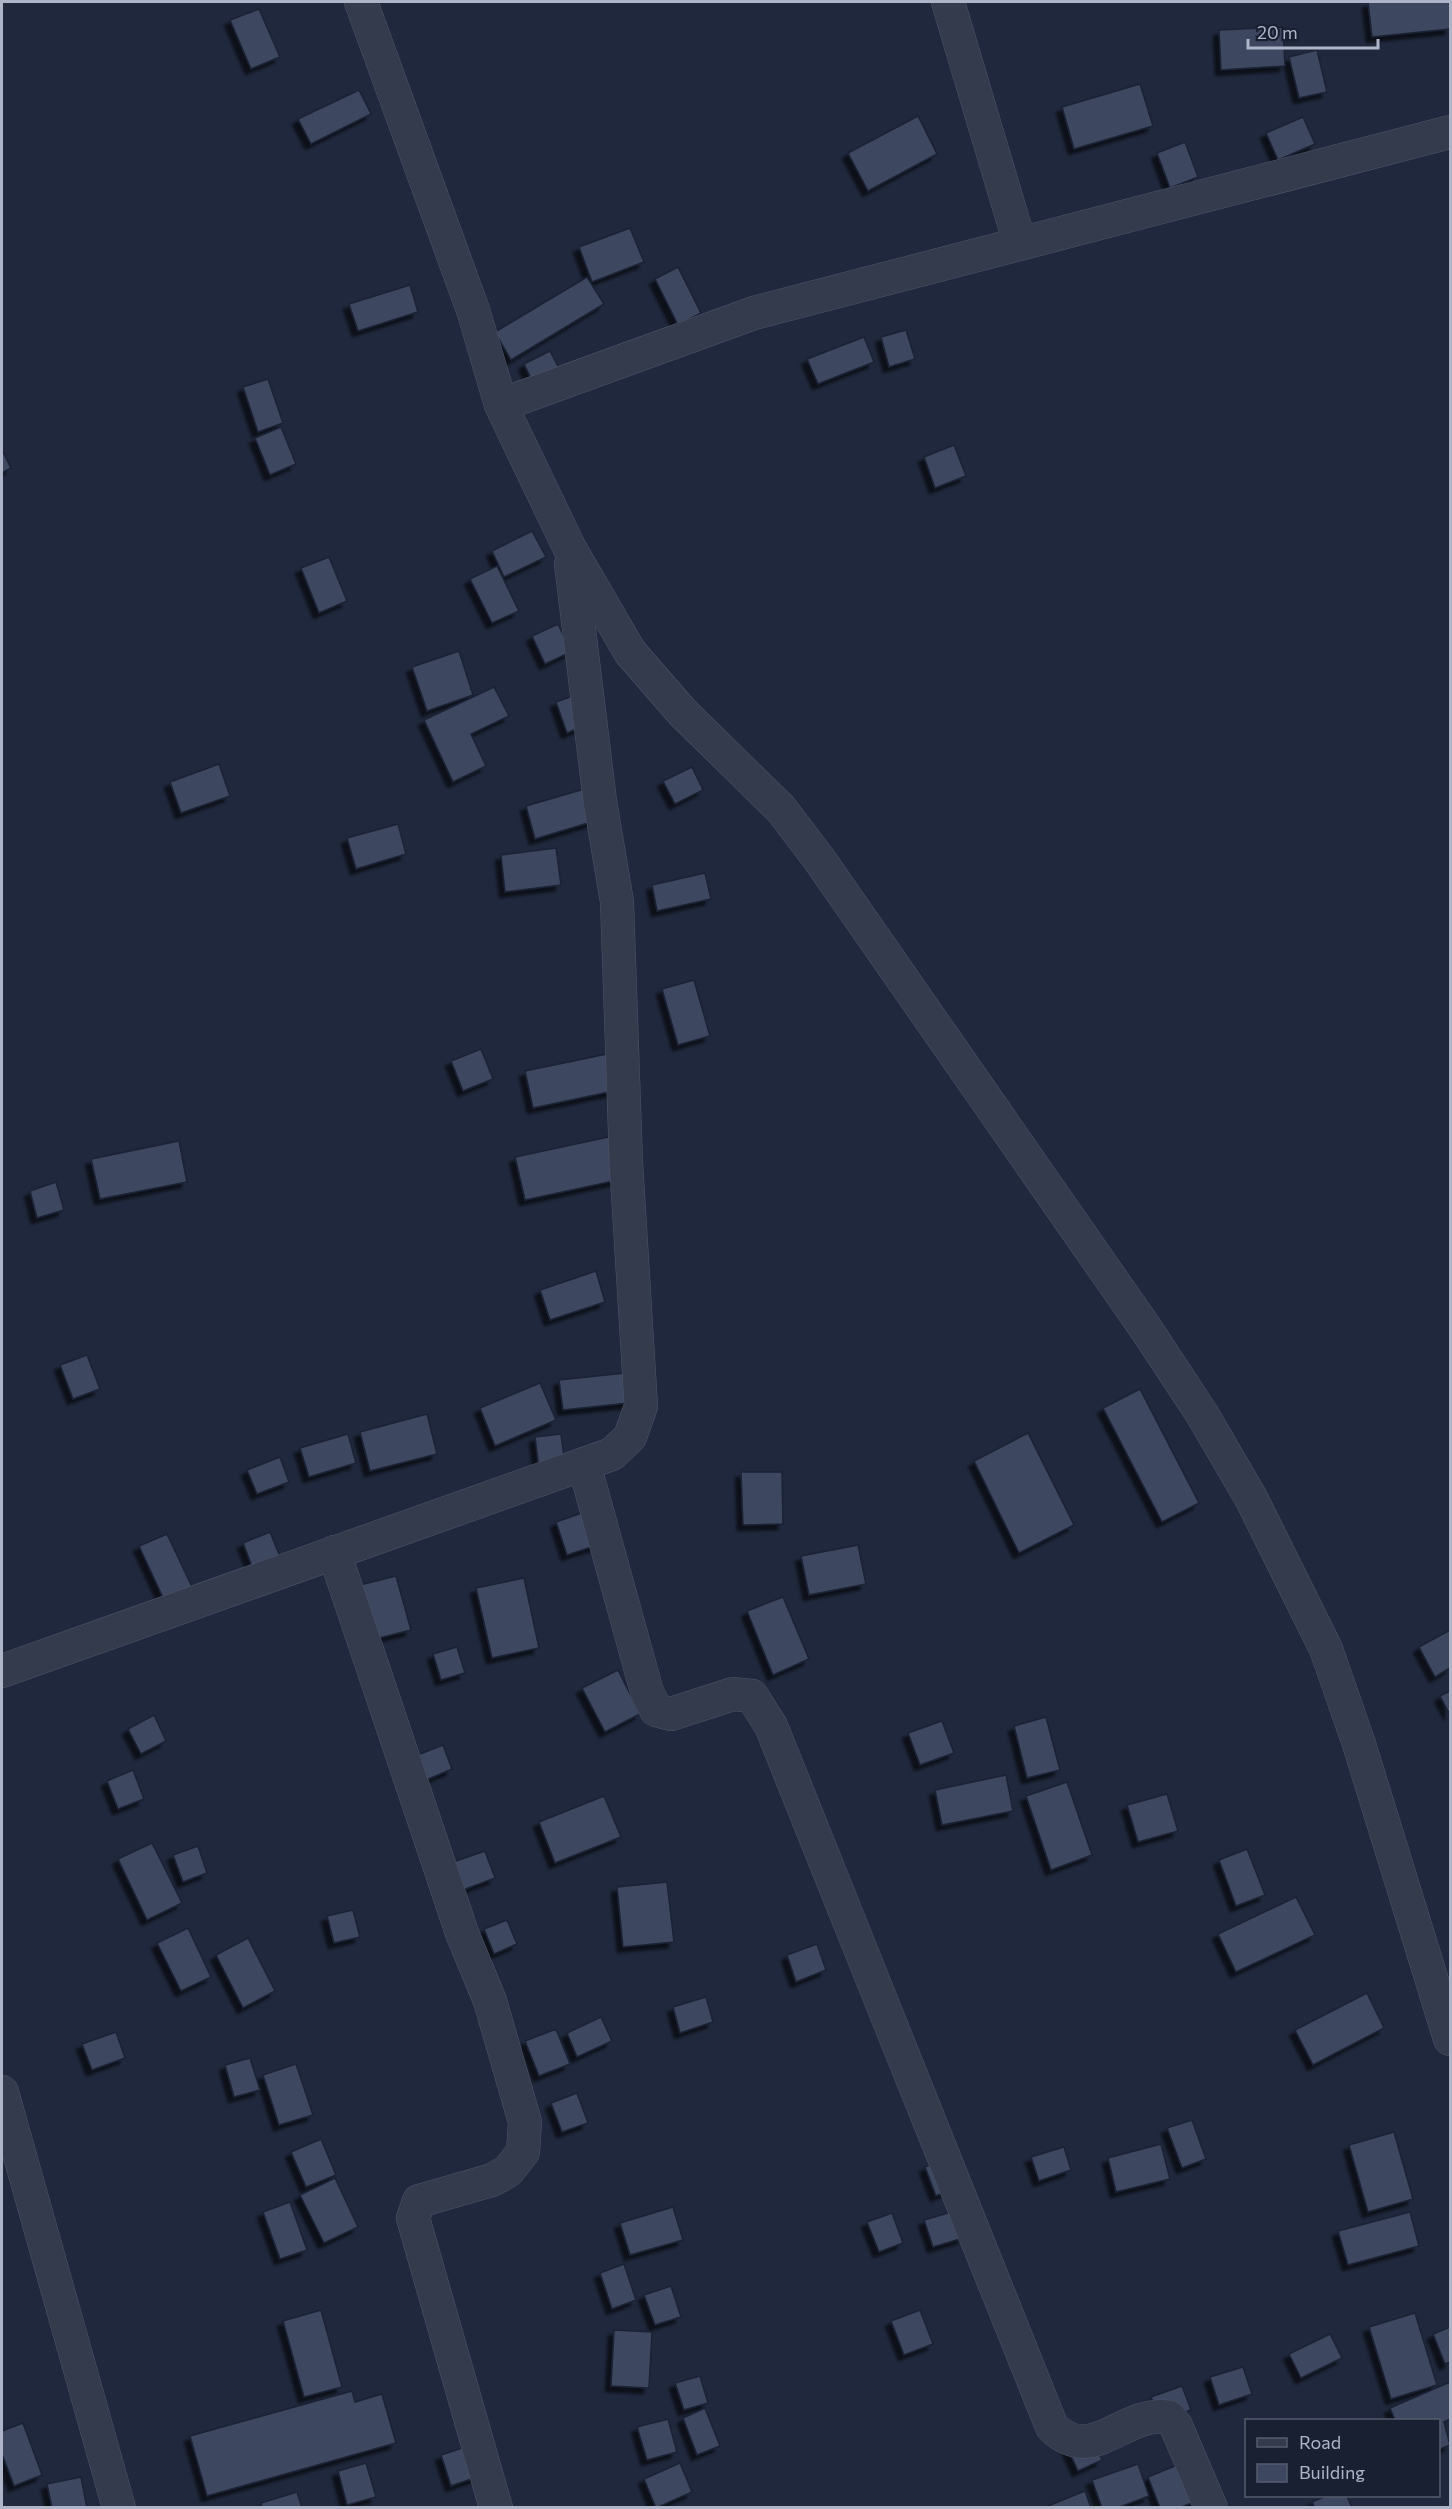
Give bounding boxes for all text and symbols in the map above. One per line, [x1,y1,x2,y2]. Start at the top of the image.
scale bar [1248,12,1378,50]
text: 20 m [1257,21,1298,43]
legend [1245,2419,1440,2497]
text: Road [1299,2431,1341,2453]
text: Building [1299,2461,1365,2483]

